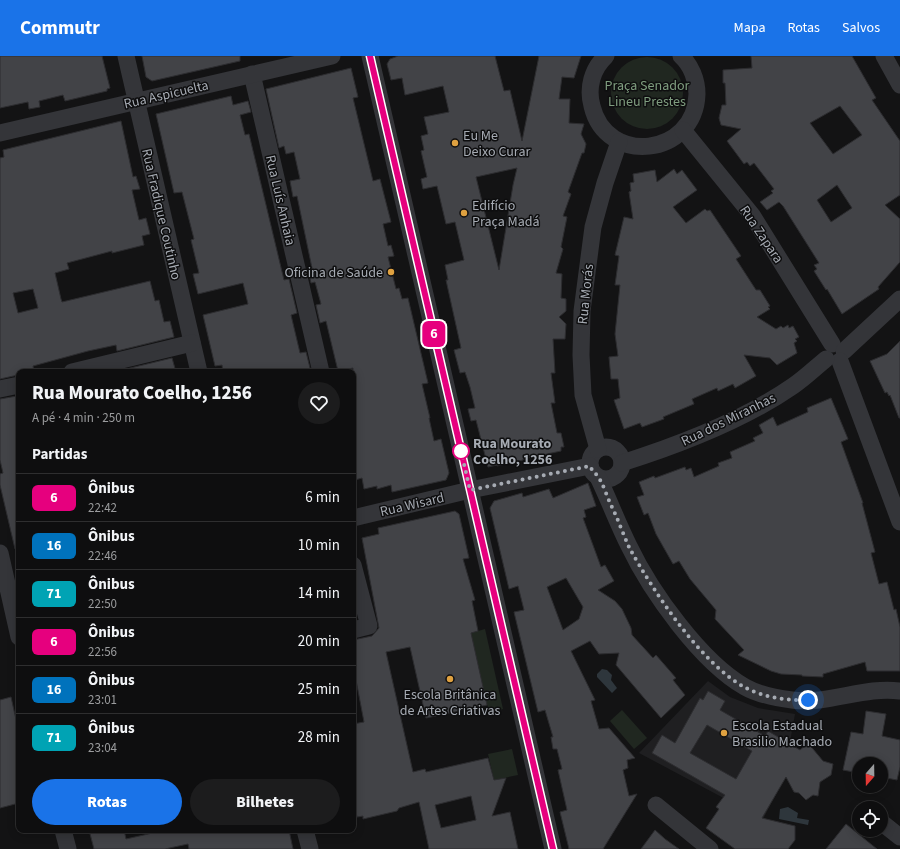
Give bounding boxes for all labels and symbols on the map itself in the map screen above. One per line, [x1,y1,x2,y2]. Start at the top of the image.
street label: Rua Aspicuelta [122,76,211,114]
park label: Praça Senador Lineu Prestes [605,76,690,112]
place label: Eu Me Deixo Curar [463,126,530,162]
marker: Eu Me Deixo Curar [450,138,460,148]
street label: Rua Fradique Coutinho [136,147,186,282]
street label: Rua Luís Anhaia [260,153,300,247]
place label: Edifício Praça Madá [472,196,540,232]
street label: Rua Zapara [734,202,788,268]
marker: Edifício Praça Madá [459,208,469,218]
place label: Oficina de Saúde [284,263,383,283]
street label: Rua Morás [573,263,599,325]
marker: Oficina de Saúde [386,267,396,277]
line badge: 6 [421,321,447,347]
street label: Rua dos Miranhas [678,388,779,451]
place label: Rua Mourato Coelho, 1256 [473,434,552,470]
marker: Rua Mourato Coelho, 1256 [452,442,470,460]
street label: Rua Wisard [378,488,446,522]
marker: Escola Britânica de Artes Criativas [445,674,455,684]
place label: Escola Britânica de Artes Criativas [400,685,500,721]
your location [798,690,818,710]
place label: Escola Estadual Brasilio Machado [732,716,832,752]
marker: Escola Estadual Brasilio Machado [719,728,729,738]
north arrow [852,757,888,793]

